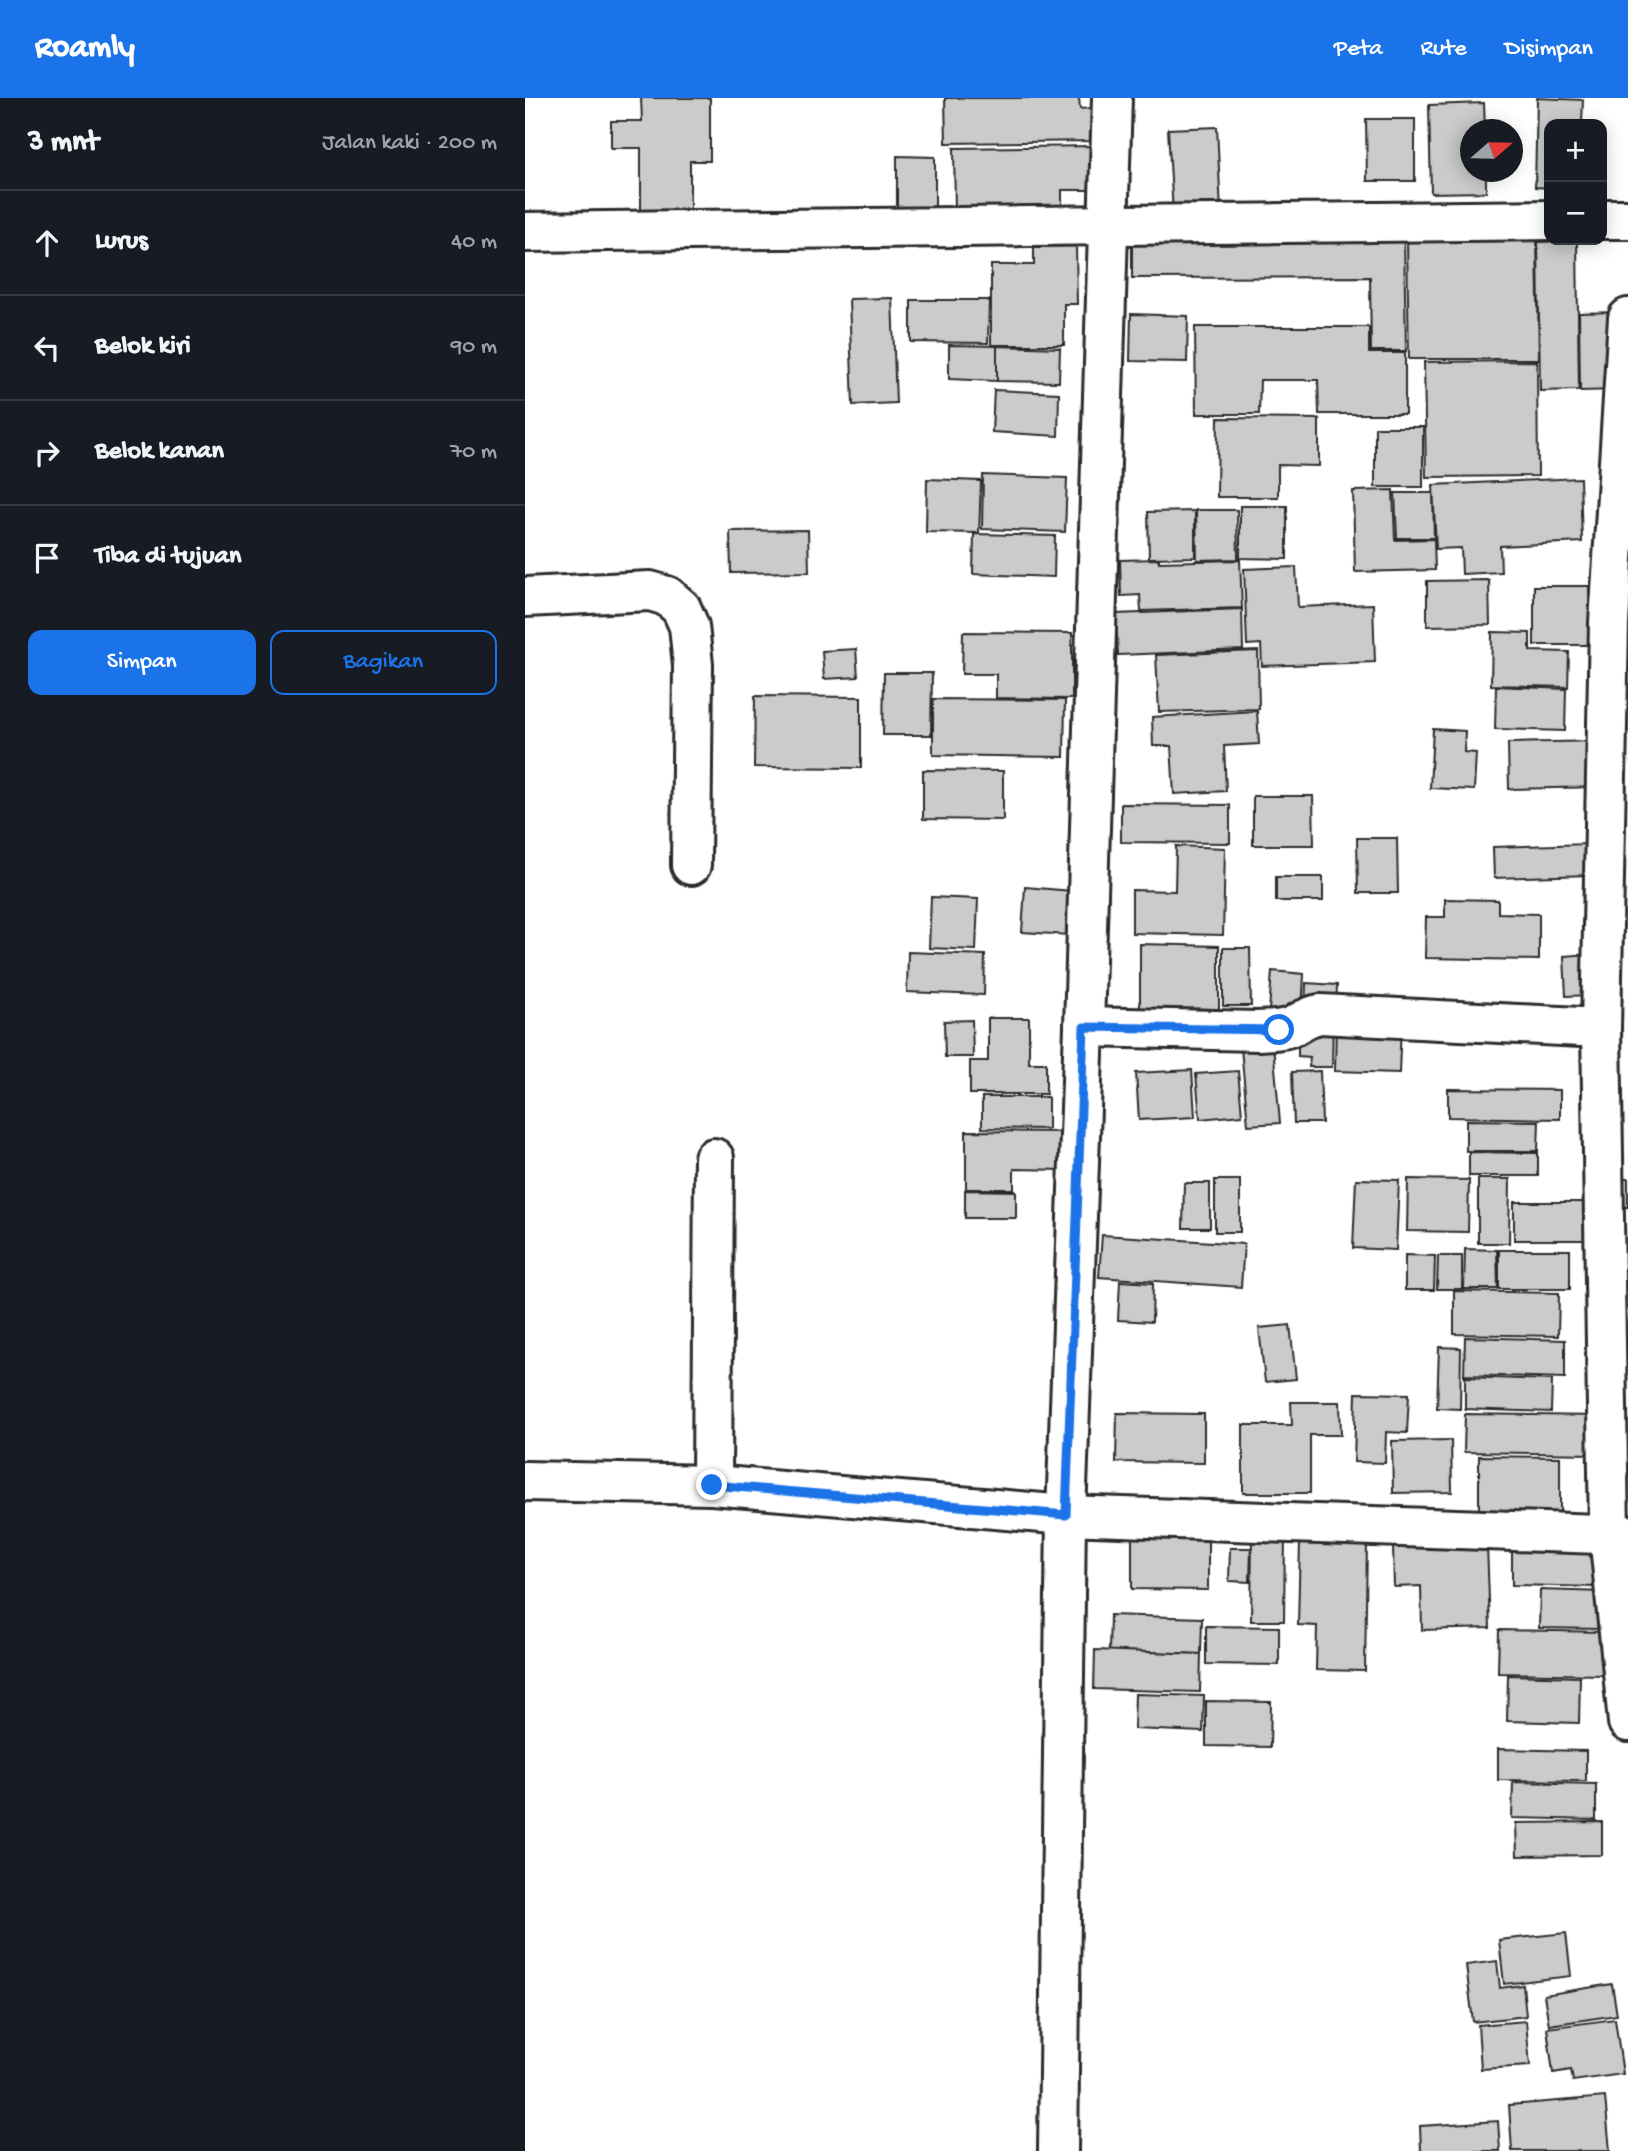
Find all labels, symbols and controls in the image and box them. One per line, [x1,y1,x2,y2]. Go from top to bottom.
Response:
text: Roamly [35,30,135,68]
text: Peta [1334,35,1383,64]
text: Rute [1421,35,1467,64]
text: Disimpan [1505,35,1593,64]
north arrow [1460,119,1523,182]
map controls [1544,119,1607,245]
button: + [1544,119,1607,182]
text: 3 mnt [28,126,98,161]
text: Jalan kaki · 200 m [322,130,497,157]
button: − [1544,182,1607,245]
icon: ahead [28,224,66,262]
text: Lurus [95,227,148,258]
text: 40 m [451,229,497,256]
icon: left [28,329,66,367]
text: Belok kiri [95,332,191,363]
text: 90 m [451,334,497,361]
icon: right [28,434,66,472]
text: Belok kanan [95,437,224,468]
text: 70 m [450,439,497,466]
icon: arrive [28,539,66,577]
text: Tiba di tujuan [95,542,241,573]
button: Simpan [28,630,256,695]
button: Bagikan [270,630,497,695]
route start [1263,1014,1294,1045]
route end [696,1469,727,1500]

